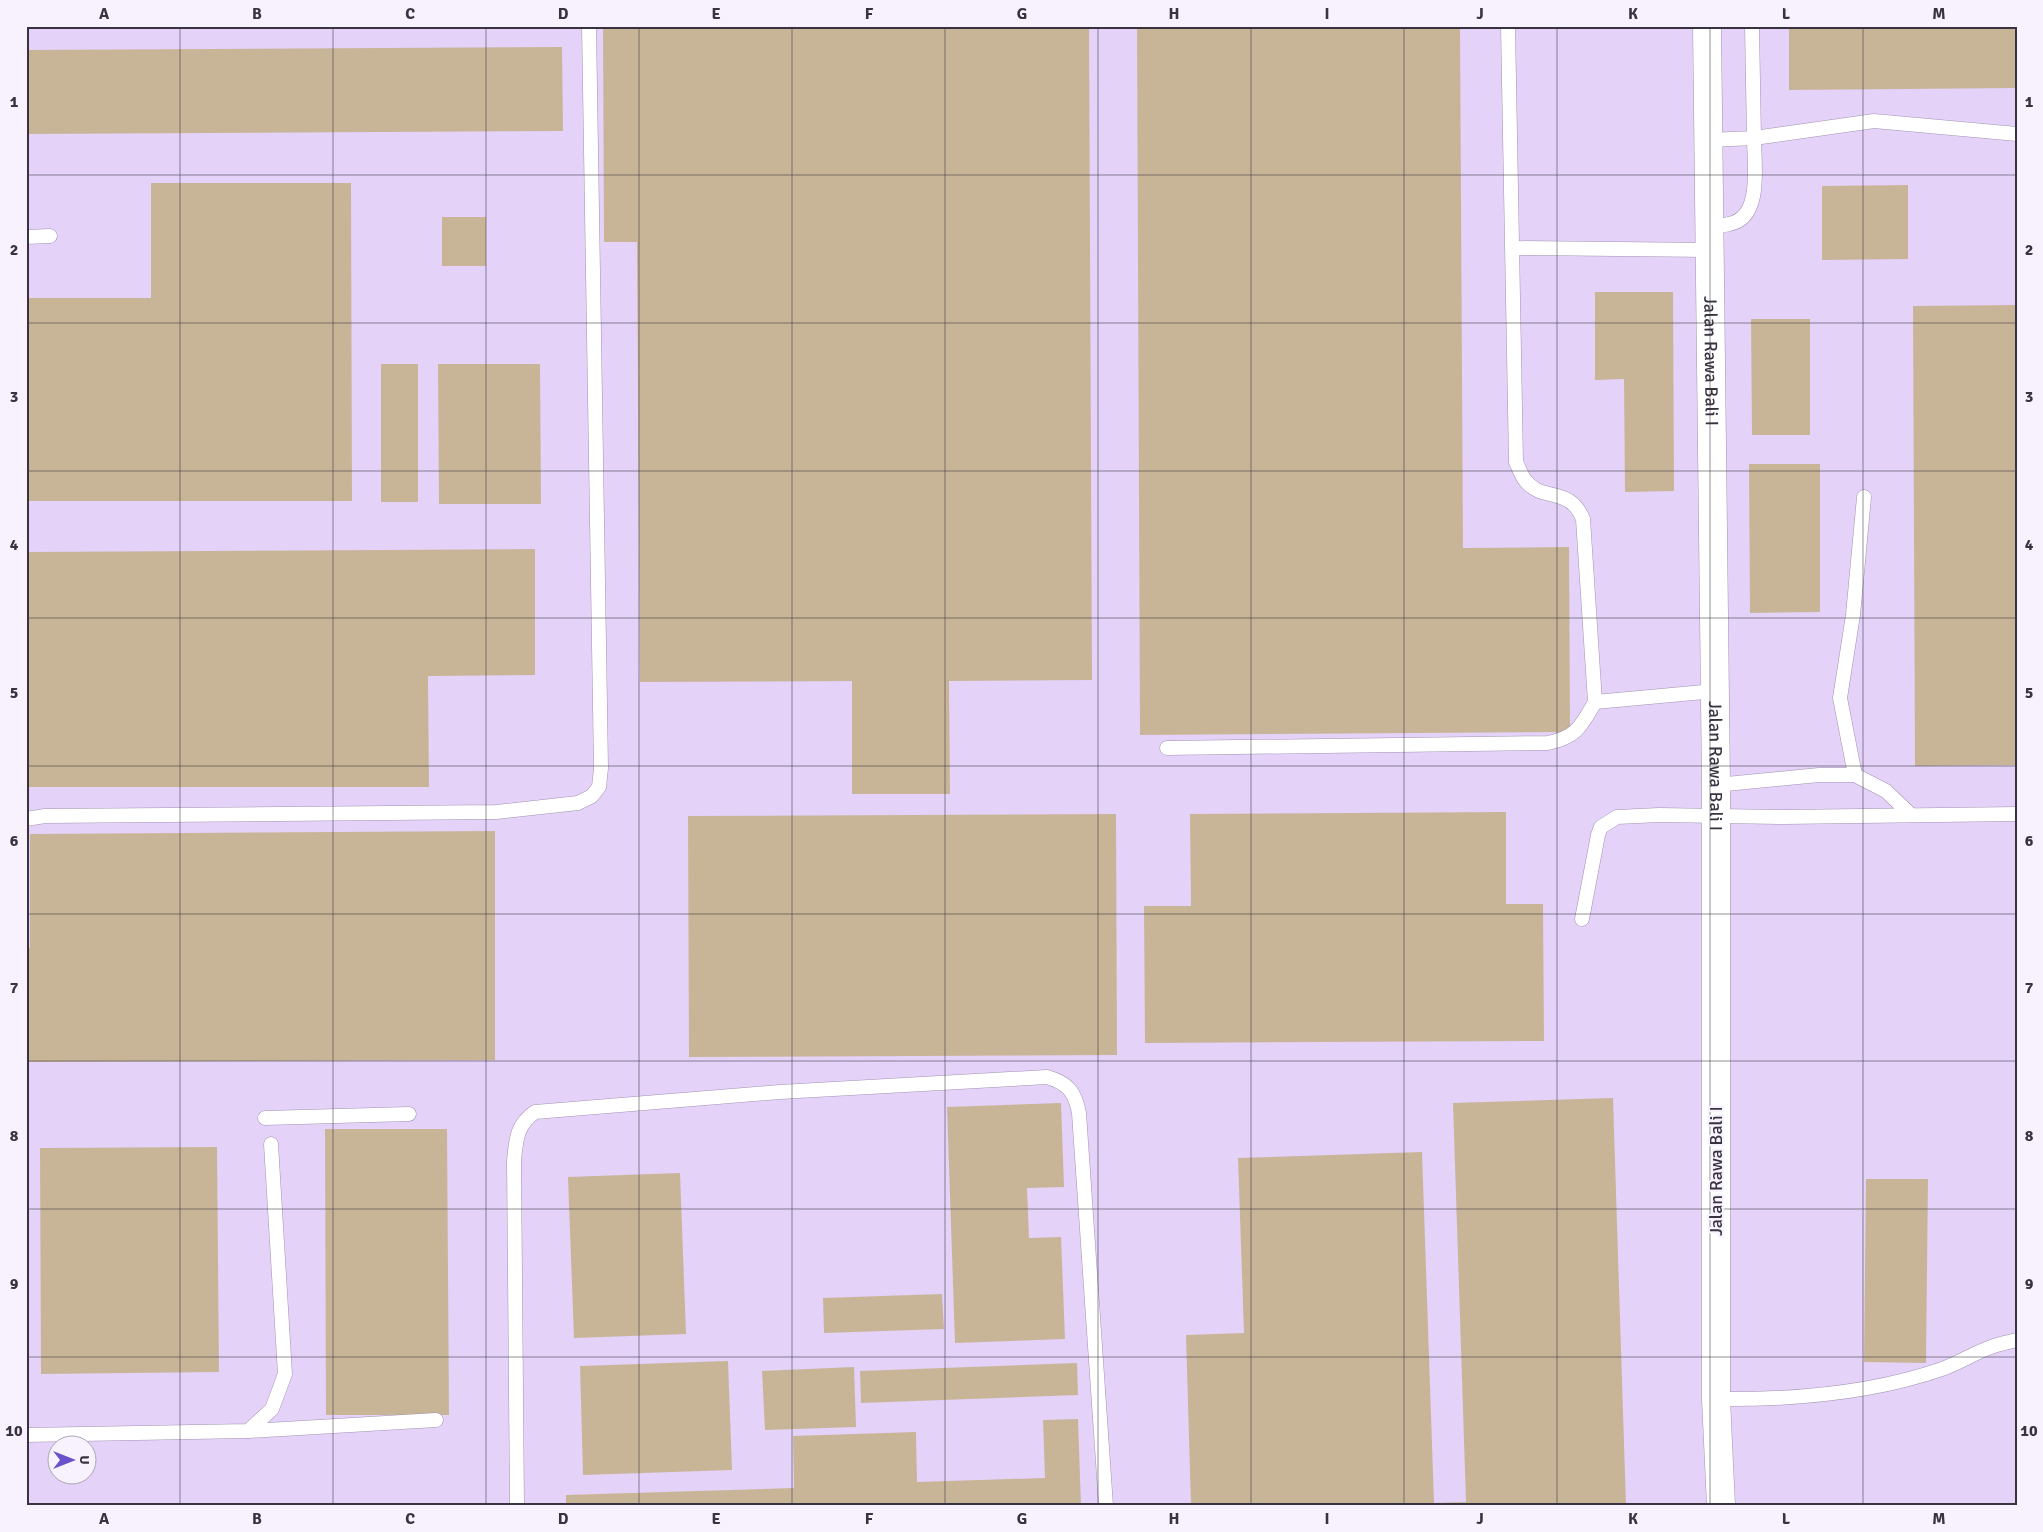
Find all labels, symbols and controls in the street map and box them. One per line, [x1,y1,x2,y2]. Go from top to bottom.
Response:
text: A [99,4,110,24]
text: B [252,4,262,24]
text: C [405,4,415,24]
text: D [558,4,569,24]
text: E [711,4,721,24]
text: F [865,4,874,24]
text: G [1017,4,1027,24]
text: H [1169,4,1179,24]
text: I [1324,4,1330,24]
text: J [1476,4,1484,24]
text: K [1628,4,1638,24]
text: L [1782,4,1791,24]
text: M [1932,4,1946,24]
text: 1 [10,92,19,112]
text: 1 [2025,92,2034,112]
text: 2 [10,240,18,260]
text: 2 [2025,240,2033,260]
street label: Jalan Rawa Bali I [1699,296,1723,426]
text: 3 [10,387,18,407]
text: 3 [2025,387,2033,407]
text: 4 [10,535,19,555]
text: 4 [2025,535,2034,555]
text: 5 [10,683,18,703]
text: 5 [2025,683,2033,703]
street label: Jalan Rawa Bali I [1704,701,1727,831]
text: 6 [10,831,19,851]
text: 6 [2025,831,2034,851]
text: 7 [10,978,19,998]
text: 7 [2025,978,2034,998]
street label: Jalan Rawa Bali I [1705,1106,1727,1236]
text: 8 [10,1126,19,1146]
text: 8 [2025,1126,2034,1146]
text: 9 [10,1274,19,1294]
text: 9 [2025,1274,2034,1294]
text: 10 [5,1421,23,1441]
text: 10 [2020,1421,2038,1441]
north arrow [48,1434,98,1484]
text: U [76,1455,93,1465]
text: A [99,1509,110,1529]
text: B [252,1509,262,1529]
text: C [405,1509,415,1529]
text: D [558,1509,569,1529]
text: E [711,1509,721,1529]
text: F [865,1509,874,1529]
text: G [1017,1509,1027,1529]
text: H [1169,1509,1179,1529]
text: I [1324,1509,1330,1529]
text: J [1476,1509,1484,1529]
text: K [1628,1509,1638,1529]
text: L [1782,1509,1791,1529]
text: M [1932,1509,1946,1529]

